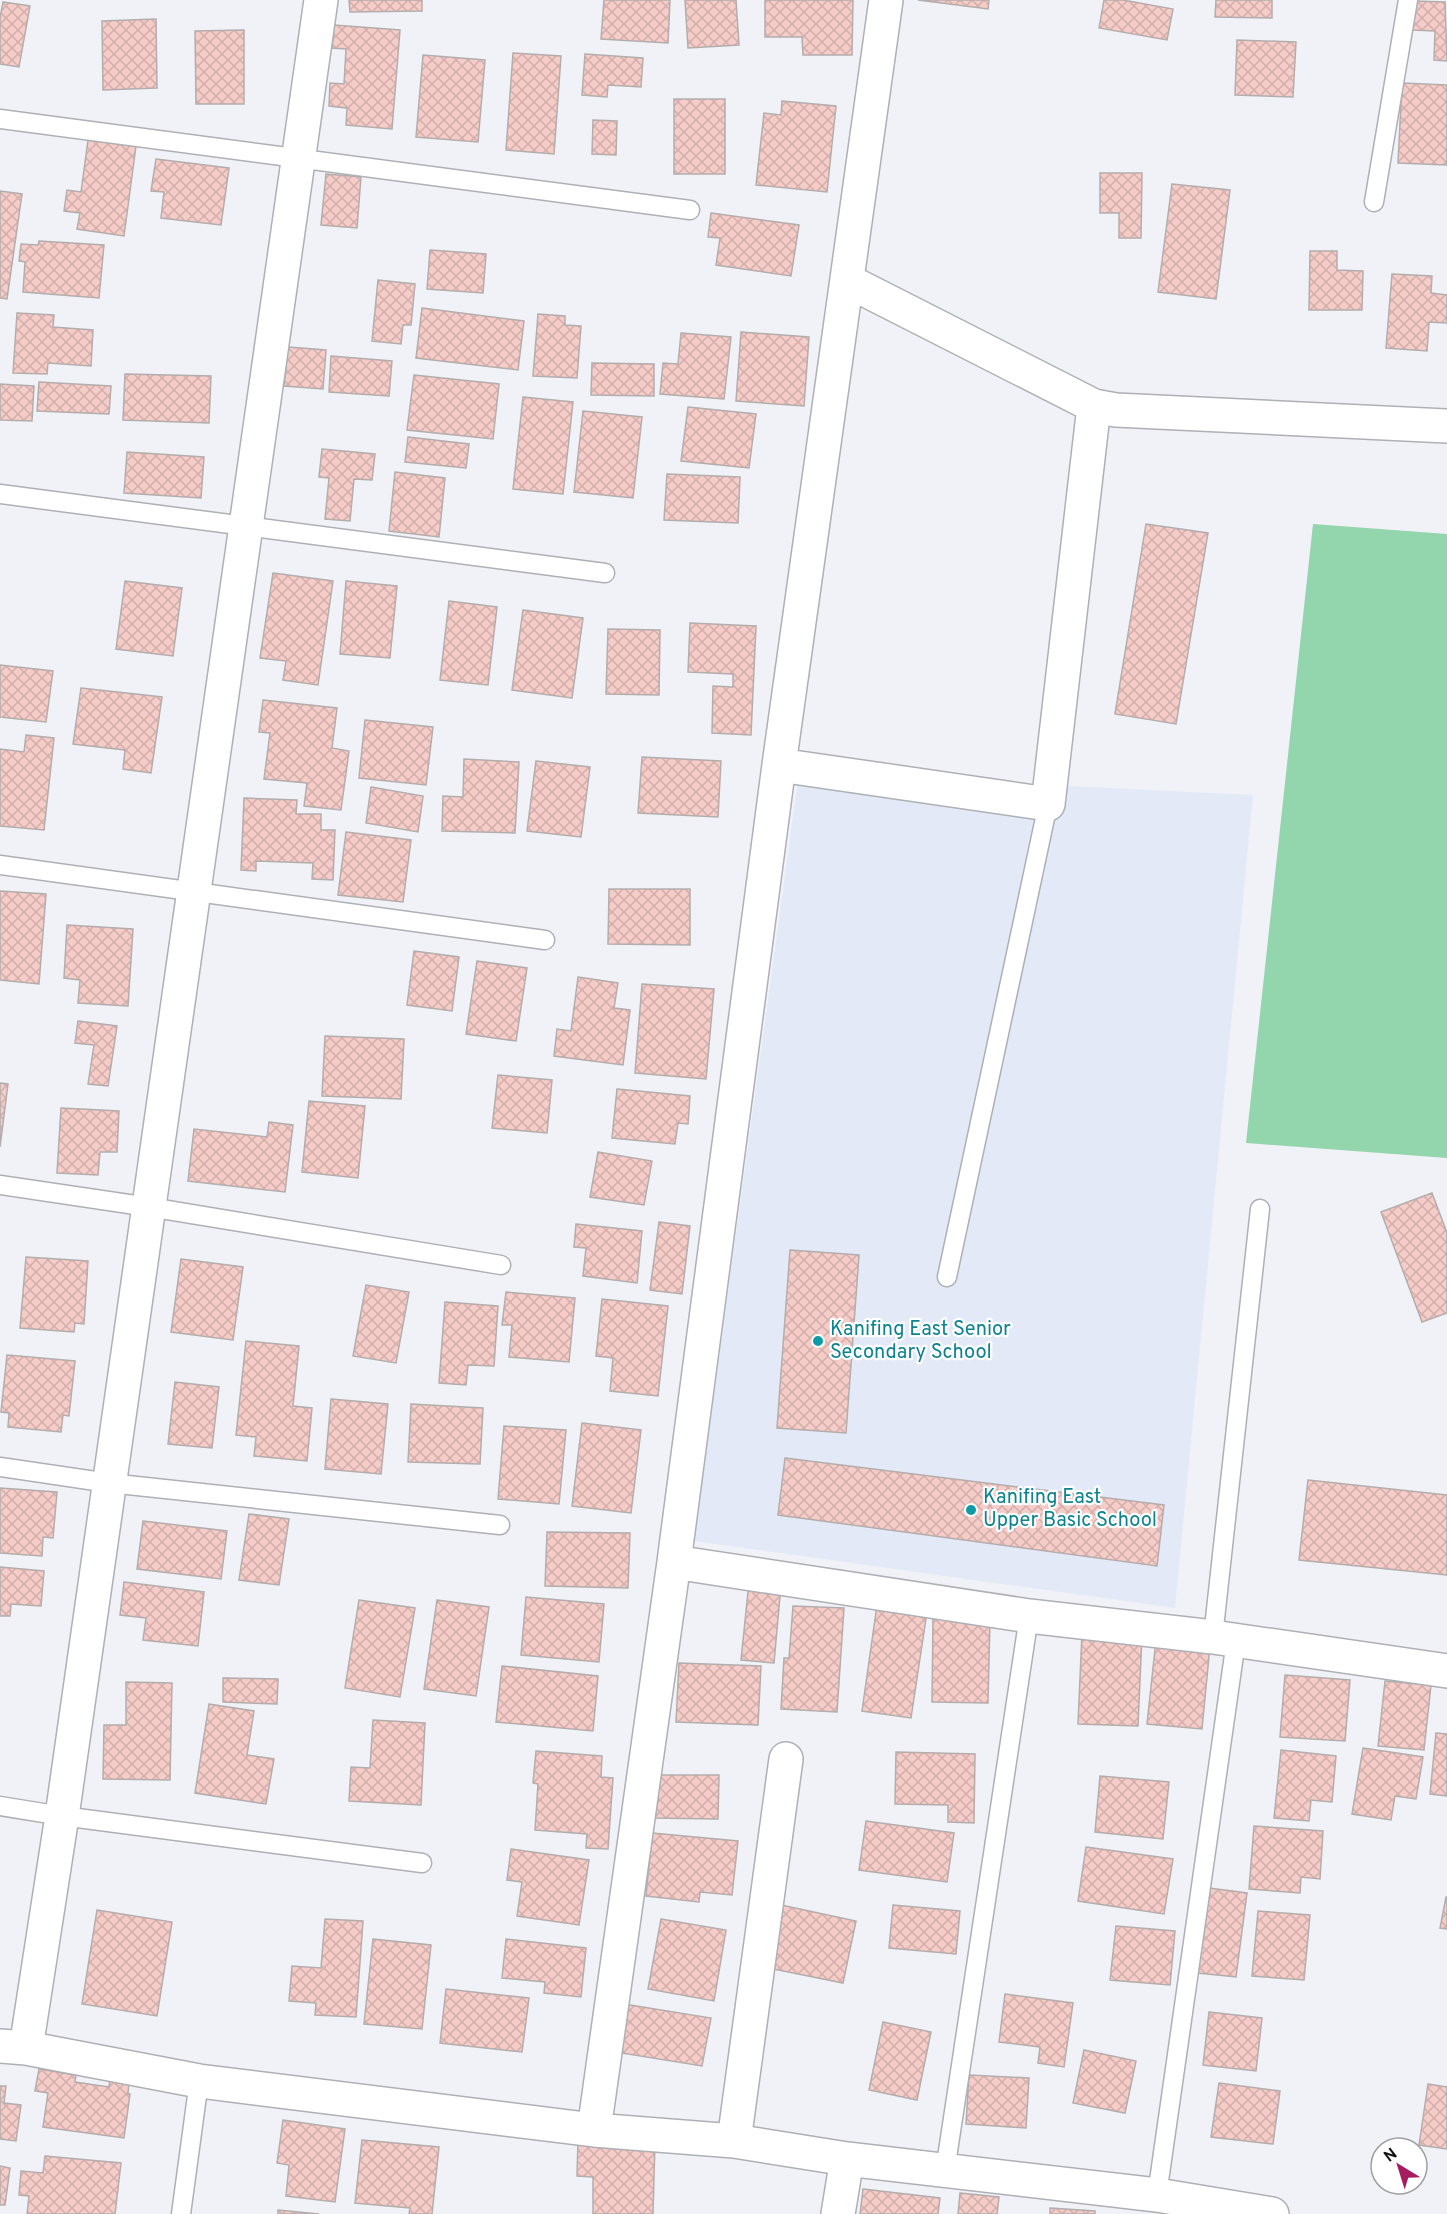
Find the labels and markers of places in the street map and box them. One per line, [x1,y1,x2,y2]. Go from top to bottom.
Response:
place label: Kanifing East Senior Secondary School [830,1317,1011,1366]
marker: Kanifing East Senior Secondary School [811,1334,825,1348]
place label: Kanifing East Upper Basic School [983,1485,1157,1534]
marker: Kanifing East Upper Basic School [964,1503,978,1517]

